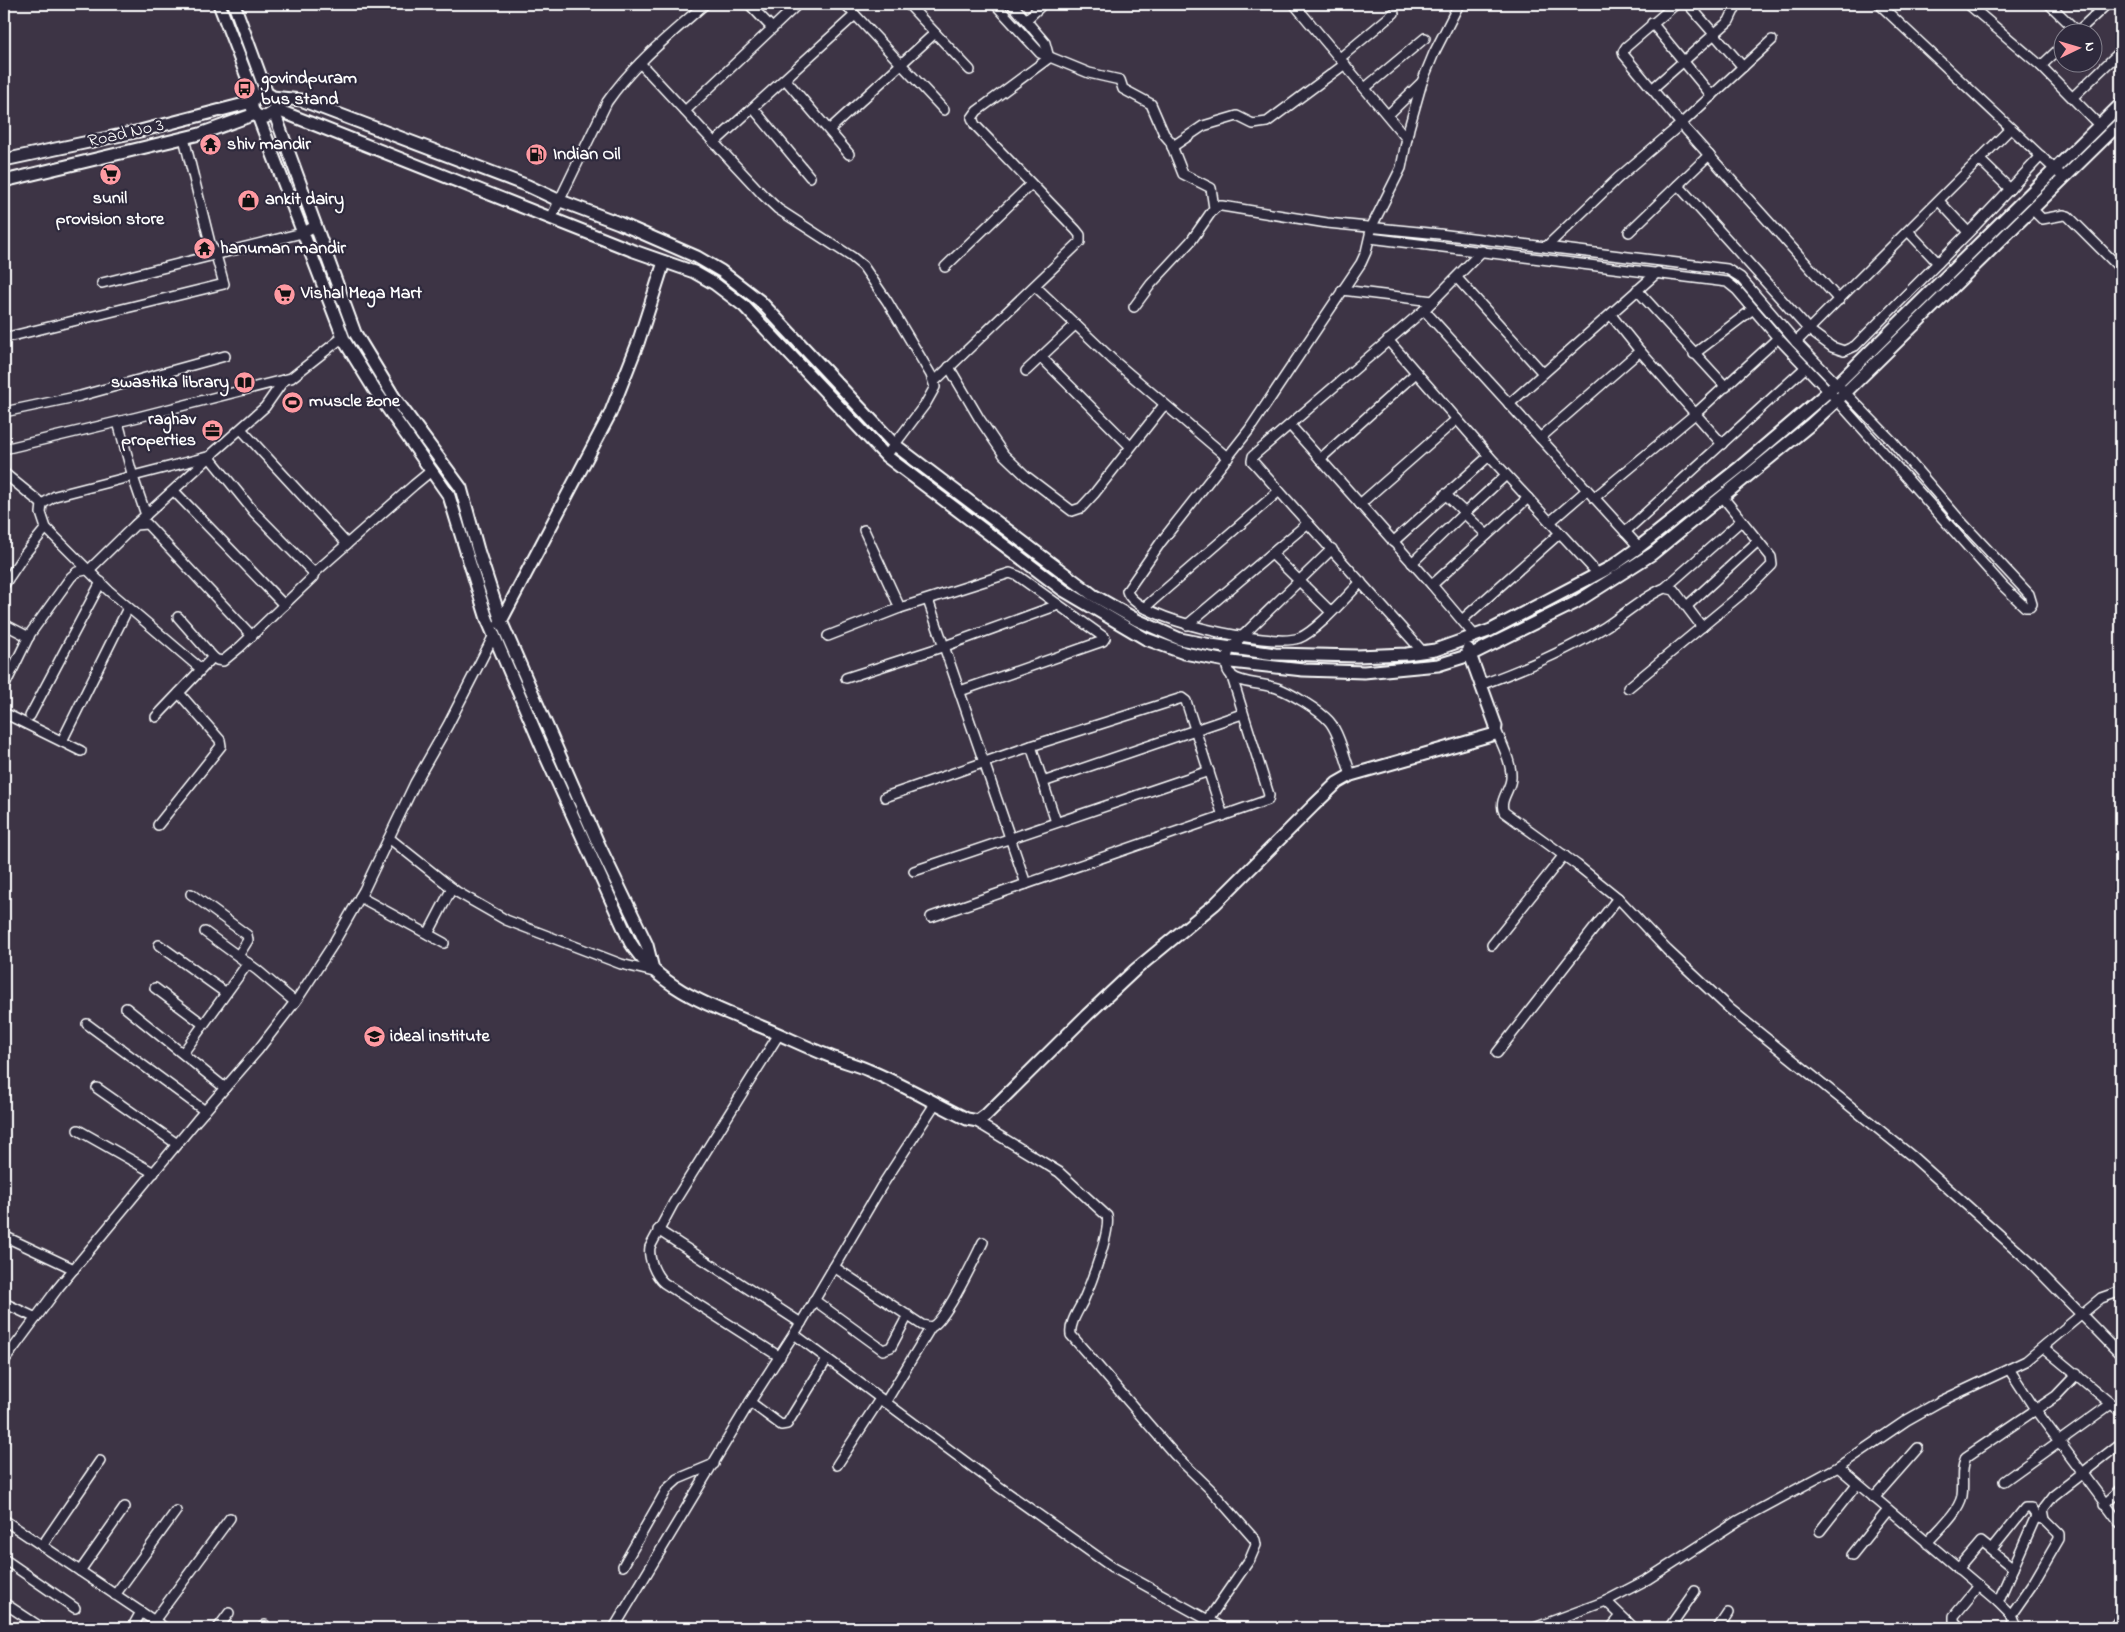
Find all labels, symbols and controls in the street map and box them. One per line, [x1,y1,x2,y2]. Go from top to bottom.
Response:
north arrow [2052,22,2102,72]
text: N [2079,41,2100,53]
place label: govindpuram bus stand [260,66,357,113]
bus stop icon: govindpuram bus stand [233,77,257,101]
street label: Road No 3 [86,113,166,155]
place label: shiv mandir [227,132,311,158]
temple icon: shiv mandir [199,133,223,157]
place label: Indian Oil [553,142,621,168]
fuel station icon: Indian Oil [525,143,549,167]
supermarket icon: sunil provision store [98,162,122,186]
place label: sunil provision store [56,186,165,233]
place label: ankit dairy [265,187,344,214]
shop icon: ankit dairy [237,188,261,212]
place label: hanuman mandir [220,236,346,262]
temple icon: hanuman mandir [192,237,216,261]
place label: Vishal Mega Mart [300,281,423,308]
supermarket icon: Vishal Mega Mart [273,282,297,306]
place label: swastika library [111,370,229,397]
library icon: swastika library [233,371,257,395]
place label: muscle zone [309,389,401,415]
sports icon: muscle zone [281,390,305,414]
place label: raghav properties [121,407,197,454]
office icon: raghav properties [200,418,224,442]
place label: ideal institute [390,1024,491,1050]
school or university icon: ideal institute [362,1025,386,1049]

